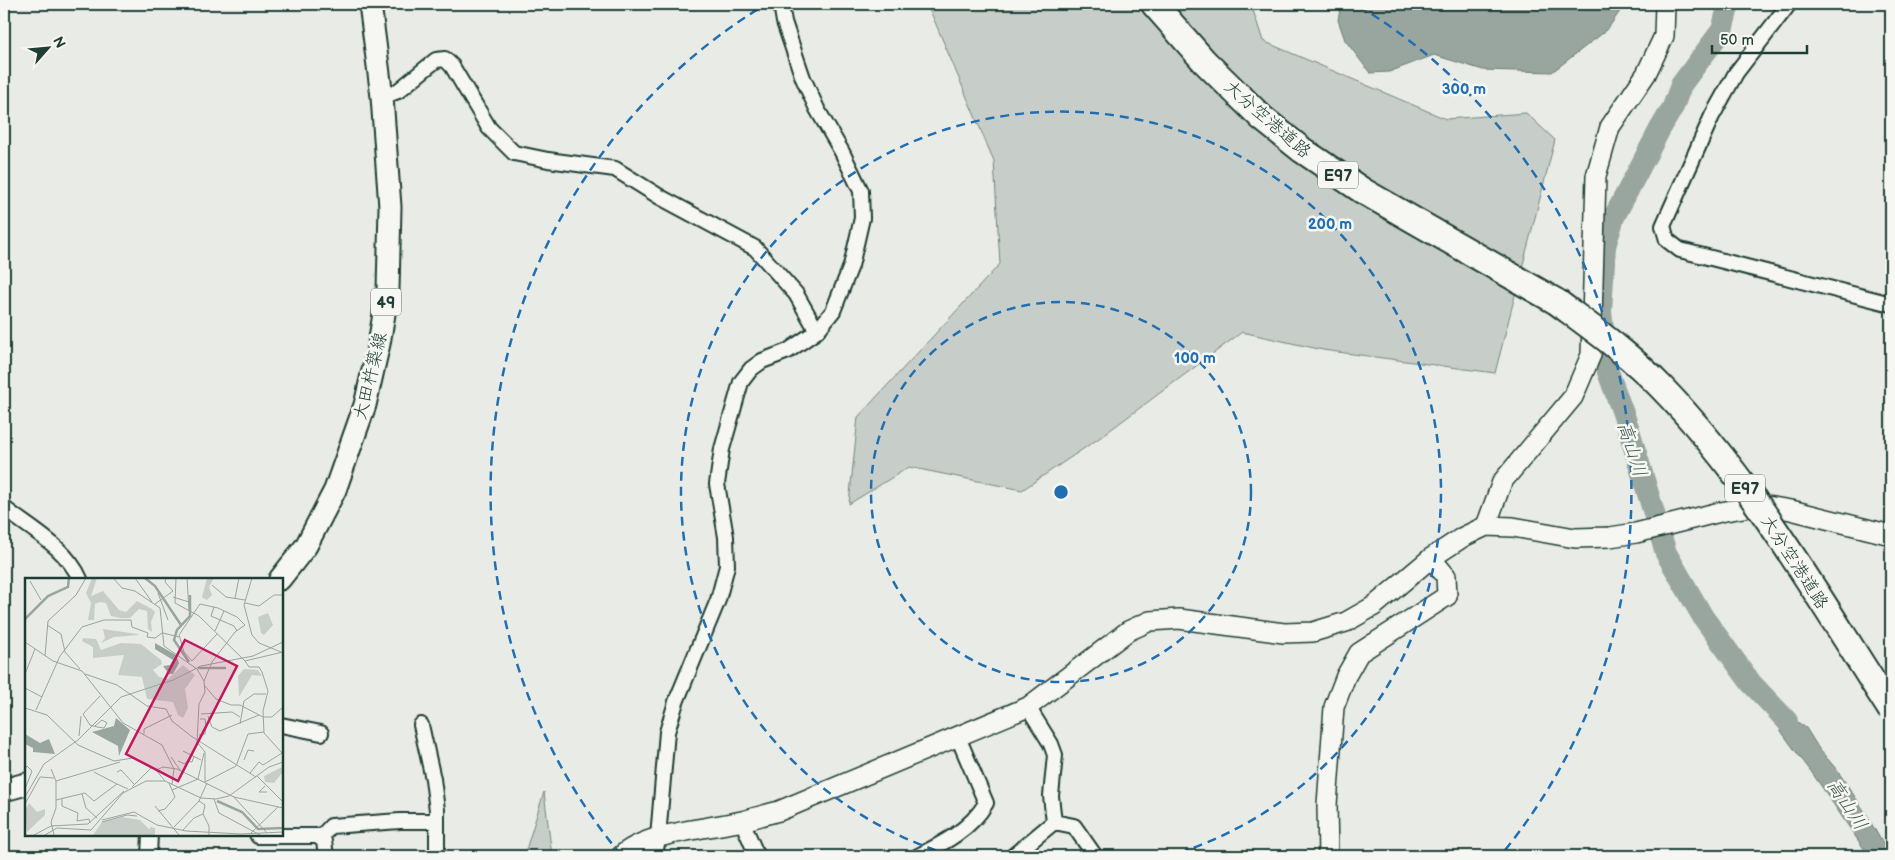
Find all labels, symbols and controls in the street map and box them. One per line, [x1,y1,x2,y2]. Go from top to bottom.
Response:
north arrow [22,22,72,72]
scale bar [1712,22,1808,54]
text: 50 m [1720,31,1754,50]
text: N [49,34,69,51]
street label: 大分空港道路 [1220,76,1315,163]
text: 300 m [1442,80,1486,99]
road number: E97 [1318,162,1358,188]
text: 200 m [1308,215,1352,234]
road number: 49 [371,288,401,316]
street label: 大田杵築線 [349,330,392,422]
text: 100 m [1174,349,1216,368]
water label: 高山川 [1612,419,1651,480]
road number: E97 [1725,474,1765,502]
centre of rings [1052,483,1070,501]
street label: 大分空港道路 [1756,511,1833,613]
inset map [25,578,282,835]
water label: 高山川 [1822,775,1872,835]

